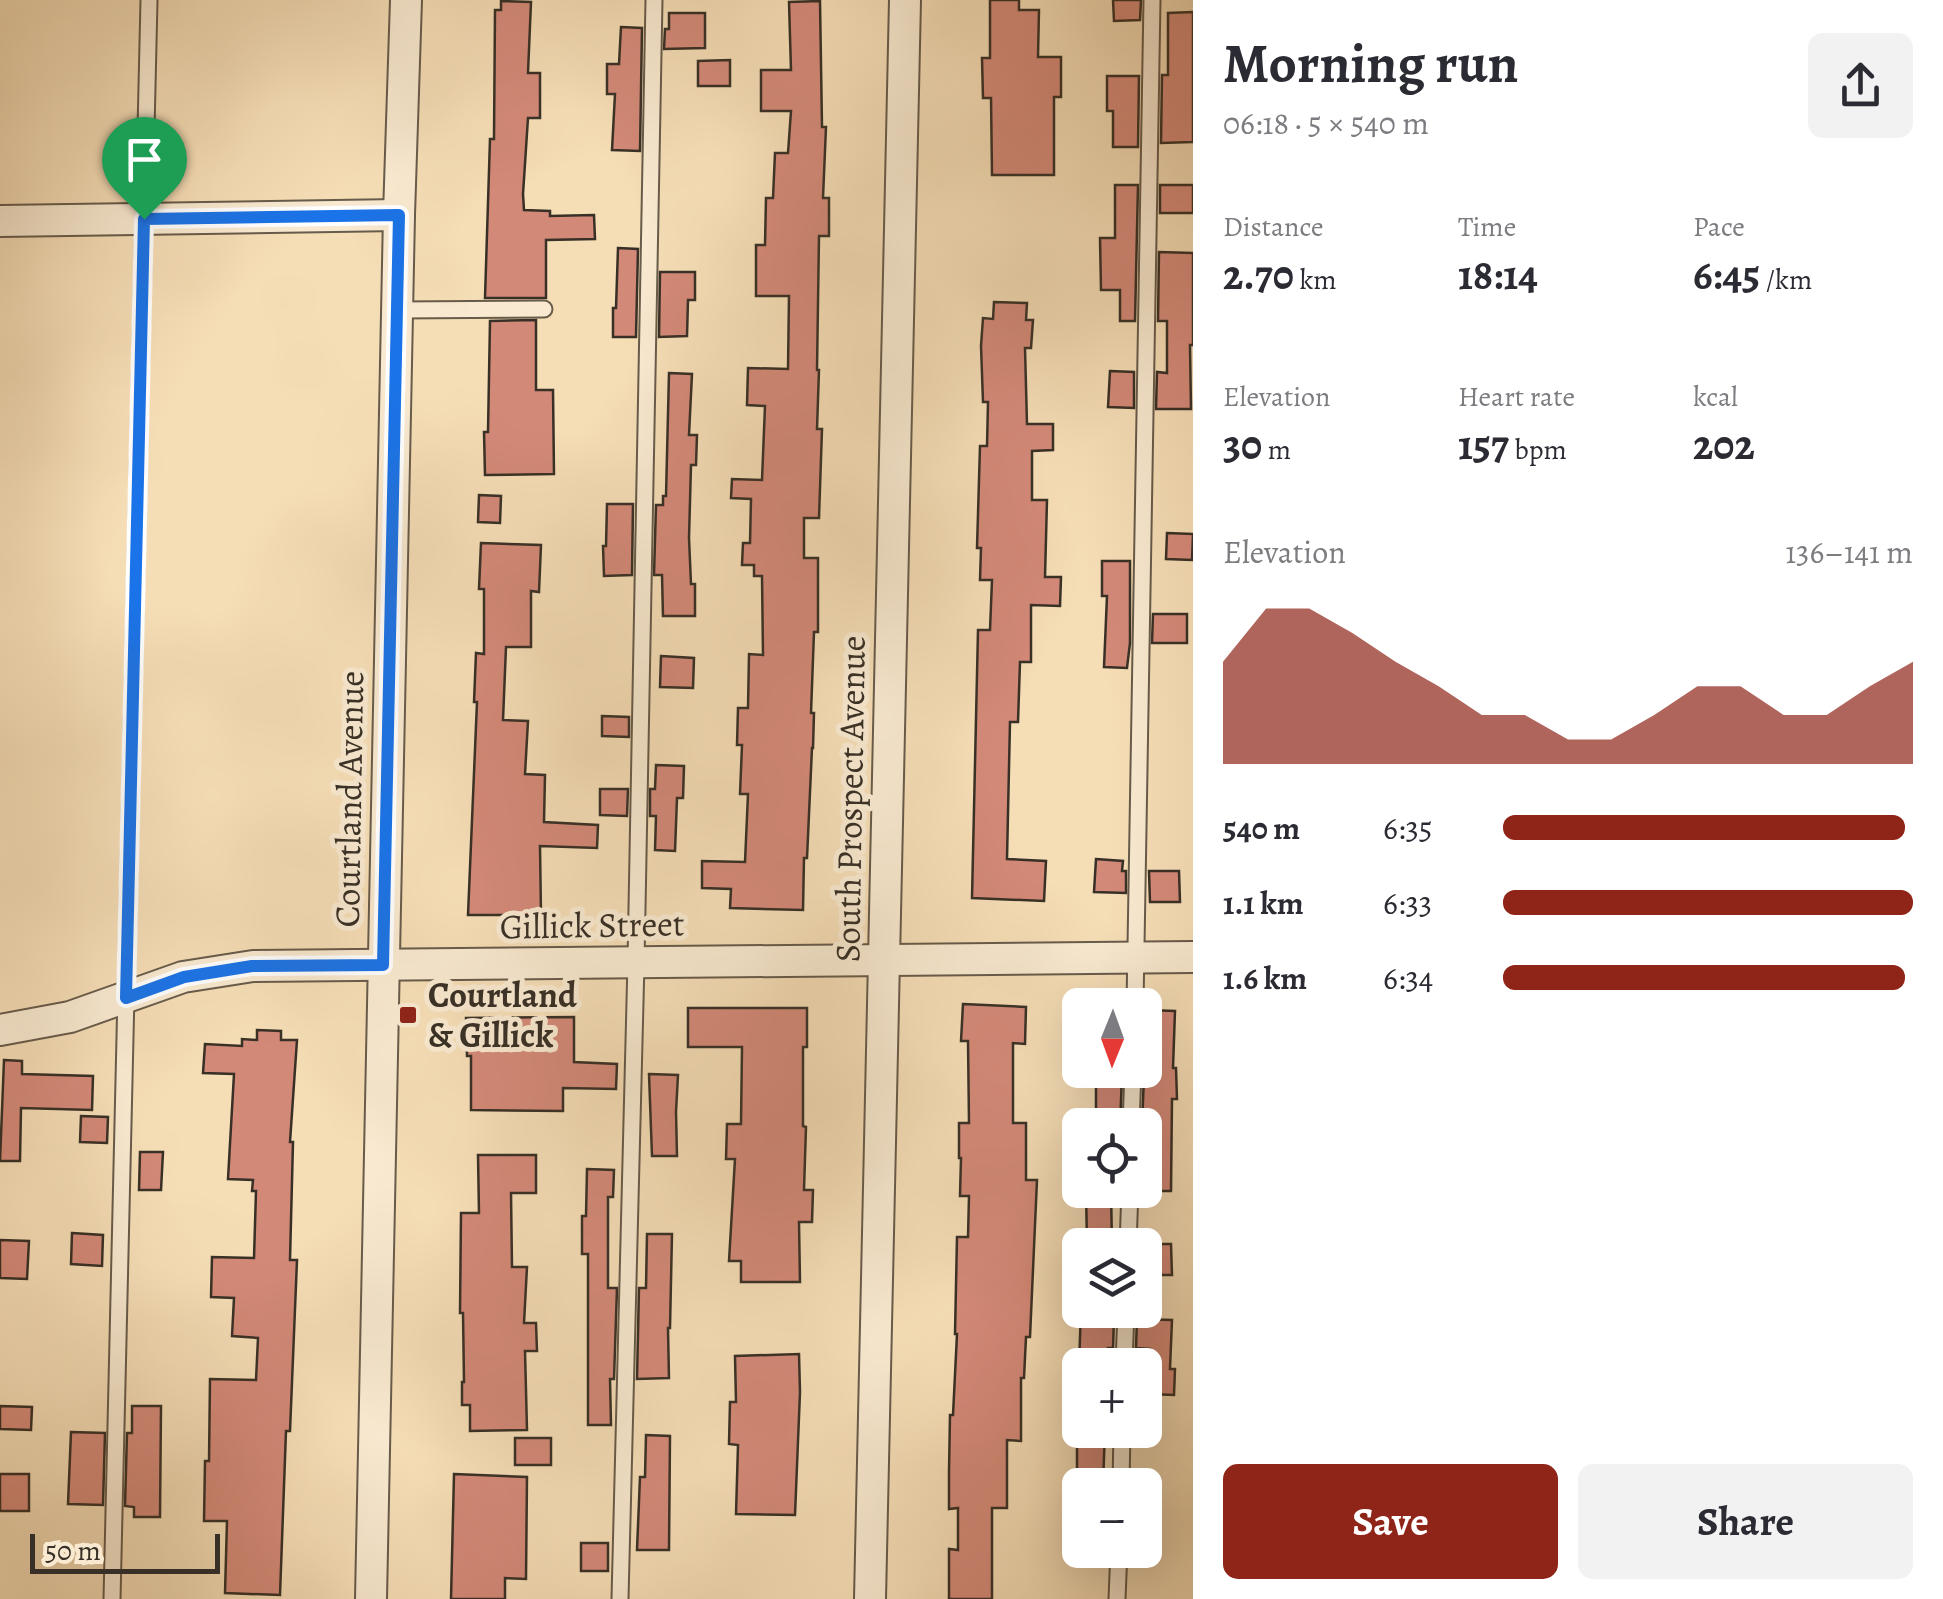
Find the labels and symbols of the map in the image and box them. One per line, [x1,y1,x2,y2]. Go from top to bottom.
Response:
pin [102,117,187,220]
street label: South Prospect Avenue [823,635,877,963]
street label: Courtland Avenue [323,670,375,928]
street label: Gillick Street [499,899,685,951]
place label: Courtland & Gillick [428,971,577,1059]
north arrow [1062,988,1162,1088]
marker: Courtland & Gillick [397,1004,419,1026]
scale bar [30,1529,220,1574]

